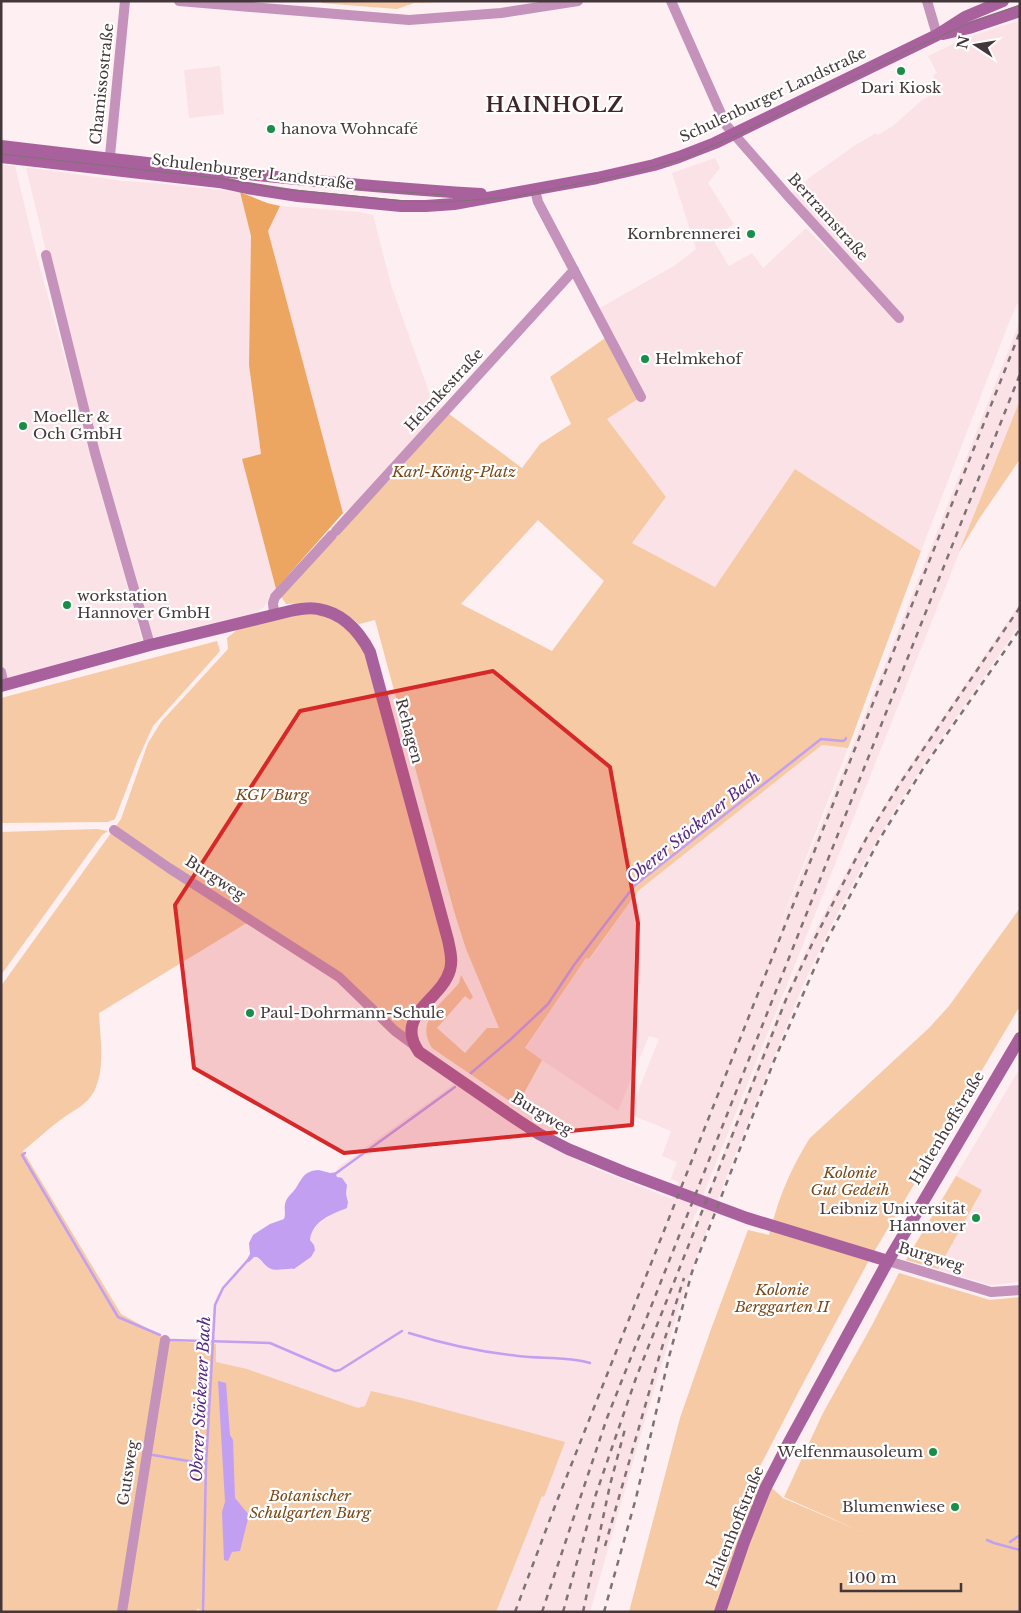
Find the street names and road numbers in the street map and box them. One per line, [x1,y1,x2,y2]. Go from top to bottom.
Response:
street label: Chamissostraße [86,22,117,146]
street label: Schulenburger Landstraße [676,43,869,146]
street label: Schulenburger Landstraße [151,150,355,193]
street label: Bertramstraße [784,169,873,264]
street label: Helmkestraße [400,344,487,435]
street label: Rehagen [392,696,427,766]
street label: Burgweg [182,851,250,905]
street label: Haltenhoffstraße [905,1067,988,1188]
street label: Burgweg [508,1088,577,1140]
street label: Burgweg [896,1238,967,1276]
street label: Gutsweg [113,1438,142,1507]
street label: Haltenhoffstraße [701,1463,768,1590]

